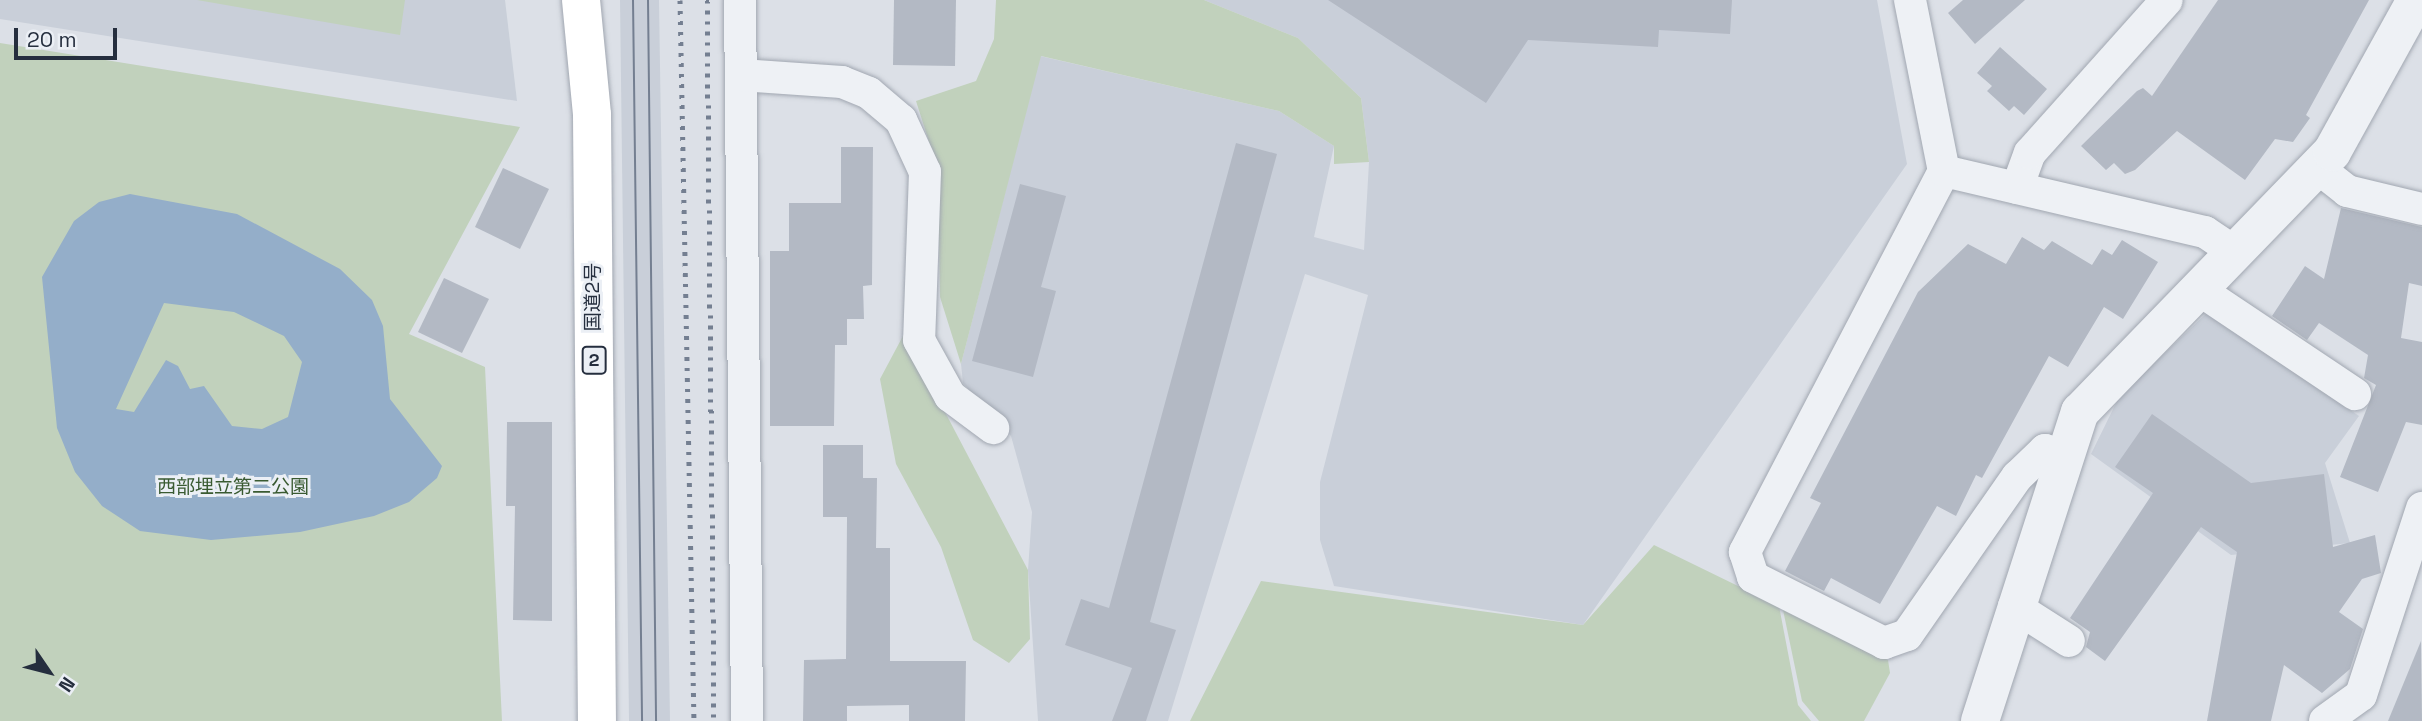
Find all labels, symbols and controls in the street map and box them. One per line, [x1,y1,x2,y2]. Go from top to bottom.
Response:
scale bar [18,14,121,58]
text: 20 m [27,26,77,53]
street label: 国道2号 [582,263,604,331]
road number: 2 [580,346,608,374]
park label: 西部埋立第二公園 [157,476,309,498]
north arrow [14,637,84,707]
text: N [53,672,81,697]

